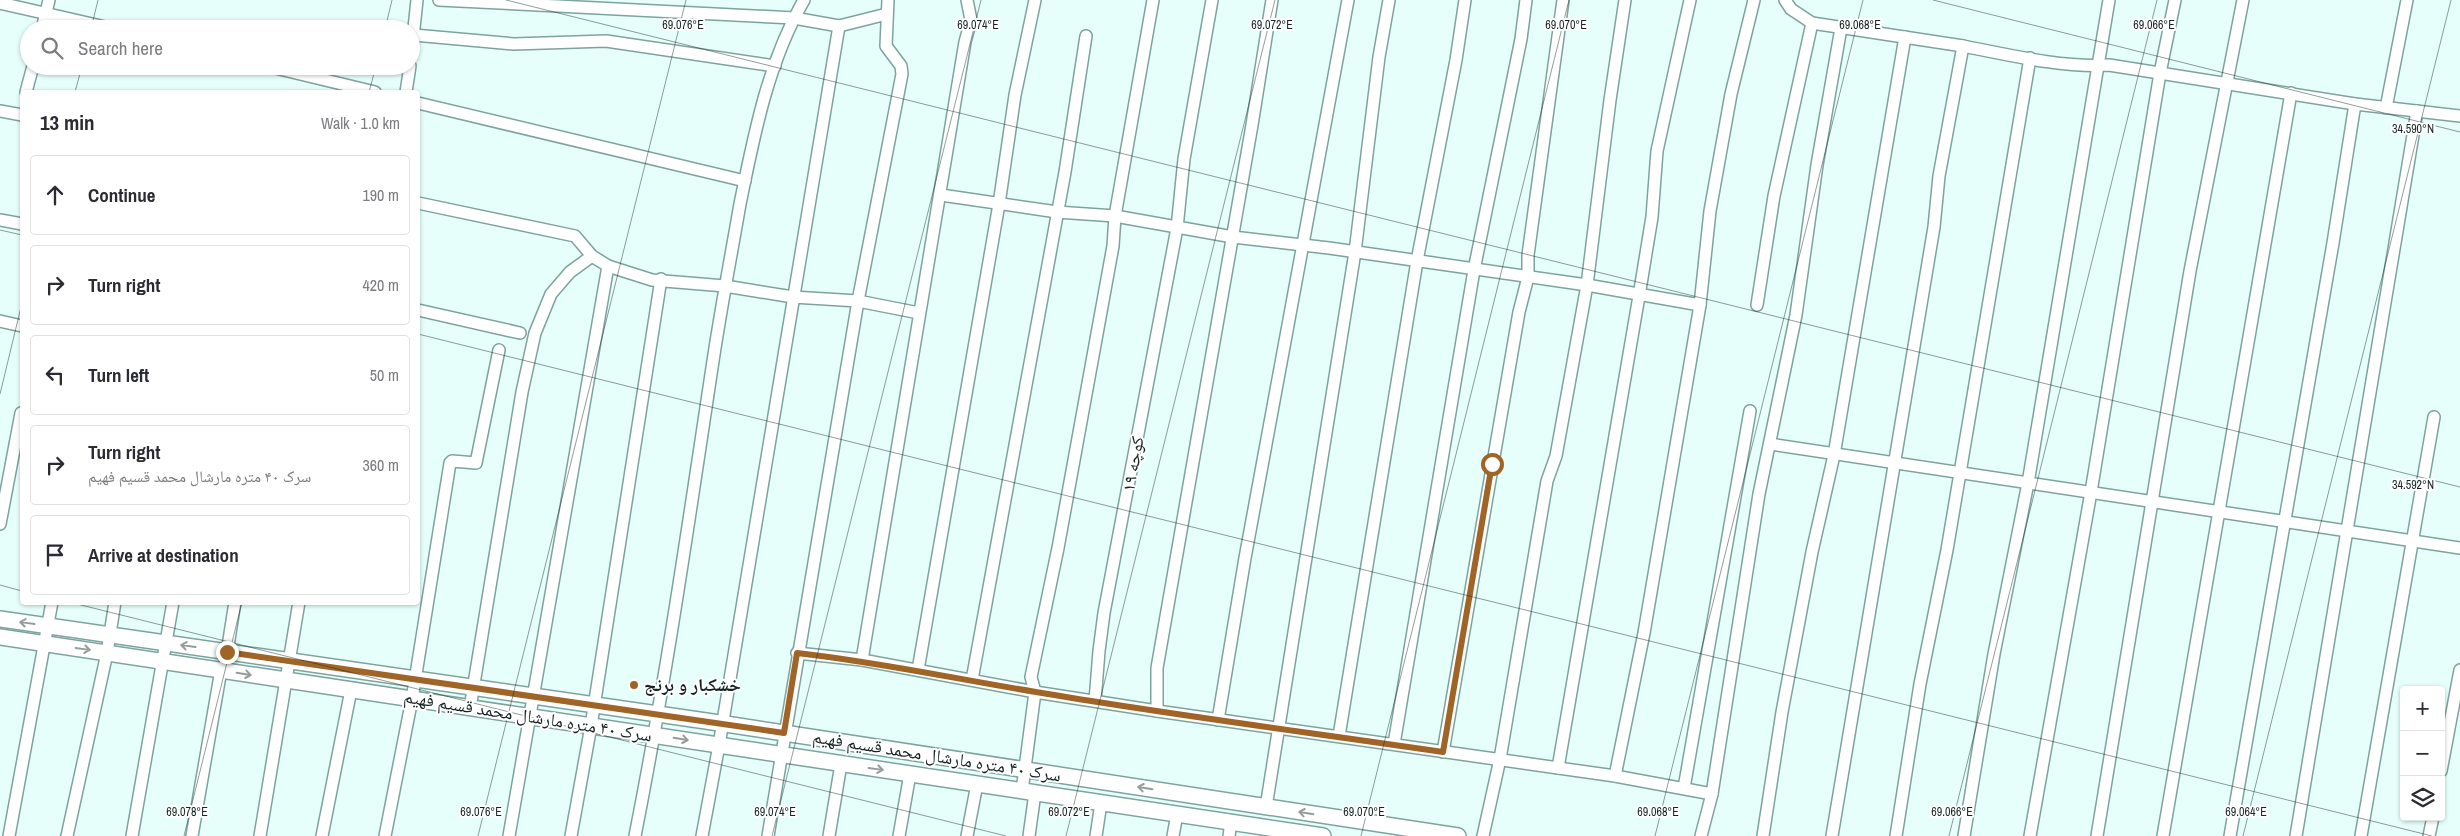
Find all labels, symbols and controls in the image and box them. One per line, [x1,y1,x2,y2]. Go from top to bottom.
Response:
text: 69.076°E [662,17,704,33]
text: 69.074°E [957,17,999,33]
text: 69.072°E [1251,17,1293,33]
text: 69.070°E [1545,17,1587,33]
text: 69.068°E [1839,17,1881,33]
text: 69.066°E [2133,17,2175,33]
search box [20,20,420,75]
icon: search [38,34,66,62]
text: Search here [78,35,163,61]
text: 13 min [40,108,95,137]
text: Walk · 1.0 km [321,112,400,134]
text: 34.590°N [2392,121,2434,137]
icon: ahead [41,181,69,209]
text: Continue [88,182,156,208]
text: 190 m [363,184,399,206]
icon: right [41,271,69,299]
text: Turn right [88,272,160,298]
text: 420 m [363,274,399,296]
icon: left [41,361,69,389]
text: Turn left [88,362,149,388]
text: 50 m [370,364,399,386]
street label: کوچه ۱۹ [1115,434,1150,494]
text: Turn right [88,439,160,465]
icon: right [41,451,69,479]
route start [1481,453,1504,476]
text: 360 m [363,454,399,476]
text: سرک ۴۰ متره مارشال محمد قسیم فهیم [88,465,311,487]
text: 34.592°N [2392,477,2434,493]
icon: arrive [41,541,69,569]
text: Arrive at destination [88,542,239,568]
one-way arrow [20,618,36,628]
one-way arrow [180,641,196,651]
route end [216,641,239,664]
one-way arrow [74,645,90,655]
one-way arrow [235,669,251,679]
place label: خشکبار و برنج [644,672,741,697]
marker: خشکبار و برنج [628,679,640,691]
street label: سرک ۴۰ متره مارشال محمد قسیم فهیم [402,684,654,747]
map controls [2400,686,2445,821]
button: + [2400,686,2445,731]
street label: سرک ۴۰ متره مارشال محمد قسیم فهیم [811,724,1063,787]
button: − [2400,731,2445,776]
one-way arrow [673,735,689,745]
one-way arrow [868,764,884,774]
button: layers [2400,776,2445,821]
one-way arrow [1137,783,1153,793]
text: 69.078°E [166,804,208,820]
text: 69.076°E [460,804,502,820]
text: 69.074°E [754,804,796,820]
text: 69.072°E [1048,804,1090,820]
text: 69.070°E [1343,804,1385,820]
text: 69.068°E [1637,804,1679,820]
text: 69.066°E [1931,804,1973,820]
text: 69.064°E [2225,804,2267,820]
one-way arrow [1298,807,1314,817]

